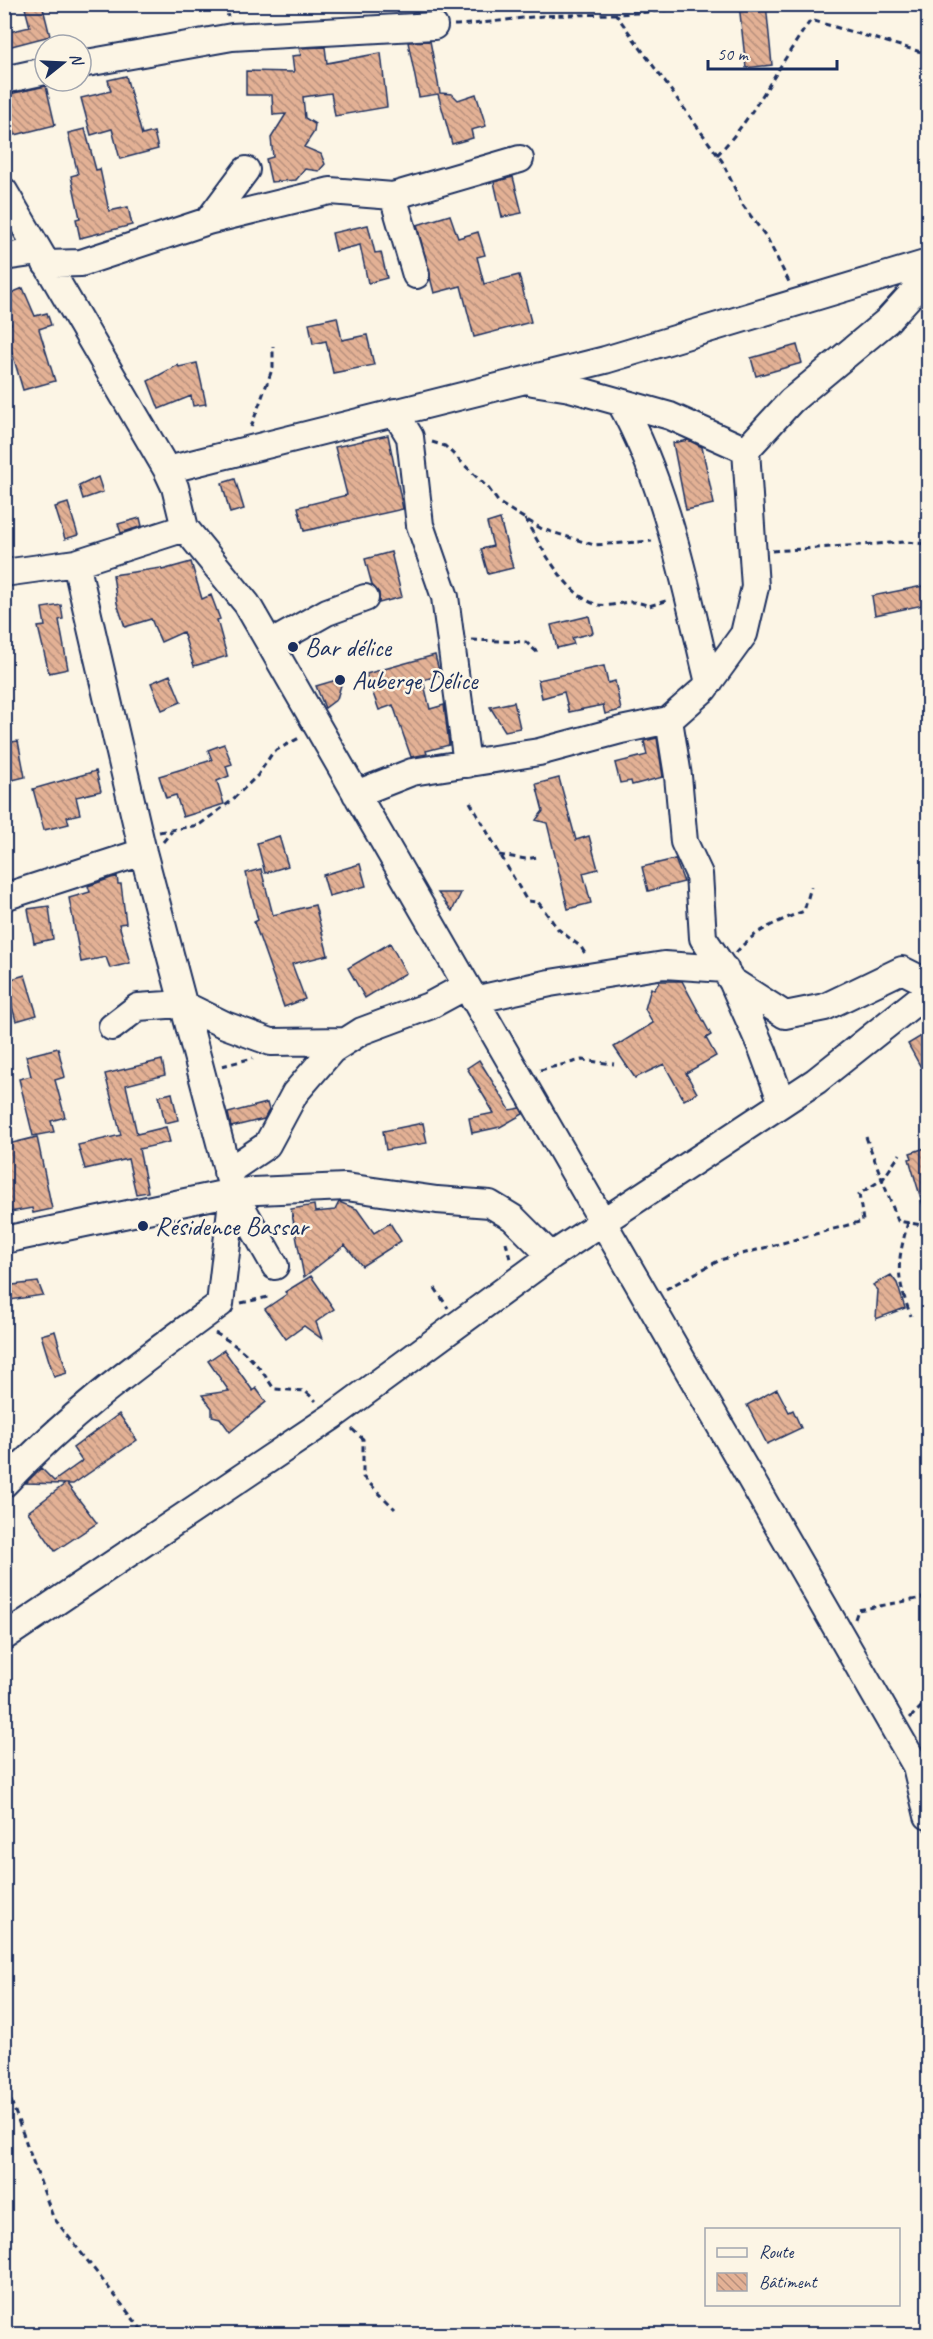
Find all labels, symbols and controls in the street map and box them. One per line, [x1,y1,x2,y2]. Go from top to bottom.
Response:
north arrow [33,33,93,93]
scale bar [708,33,837,71]
text: 50 m [717,43,750,65]
text: N [65,51,88,69]
place label: Bar délice [305,631,393,664]
marker: Bar délice [286,640,300,654]
place label: Auberge Délice [352,664,479,697]
marker: Auberge Délice [333,673,347,687]
place label: Résidence Bassar [155,1210,311,1243]
marker: Résidence Bassar [136,1219,150,1233]
legend [705,2228,900,2306]
text: Route [759,2241,794,2263]
text: Bâtiment [759,2271,819,2293]

